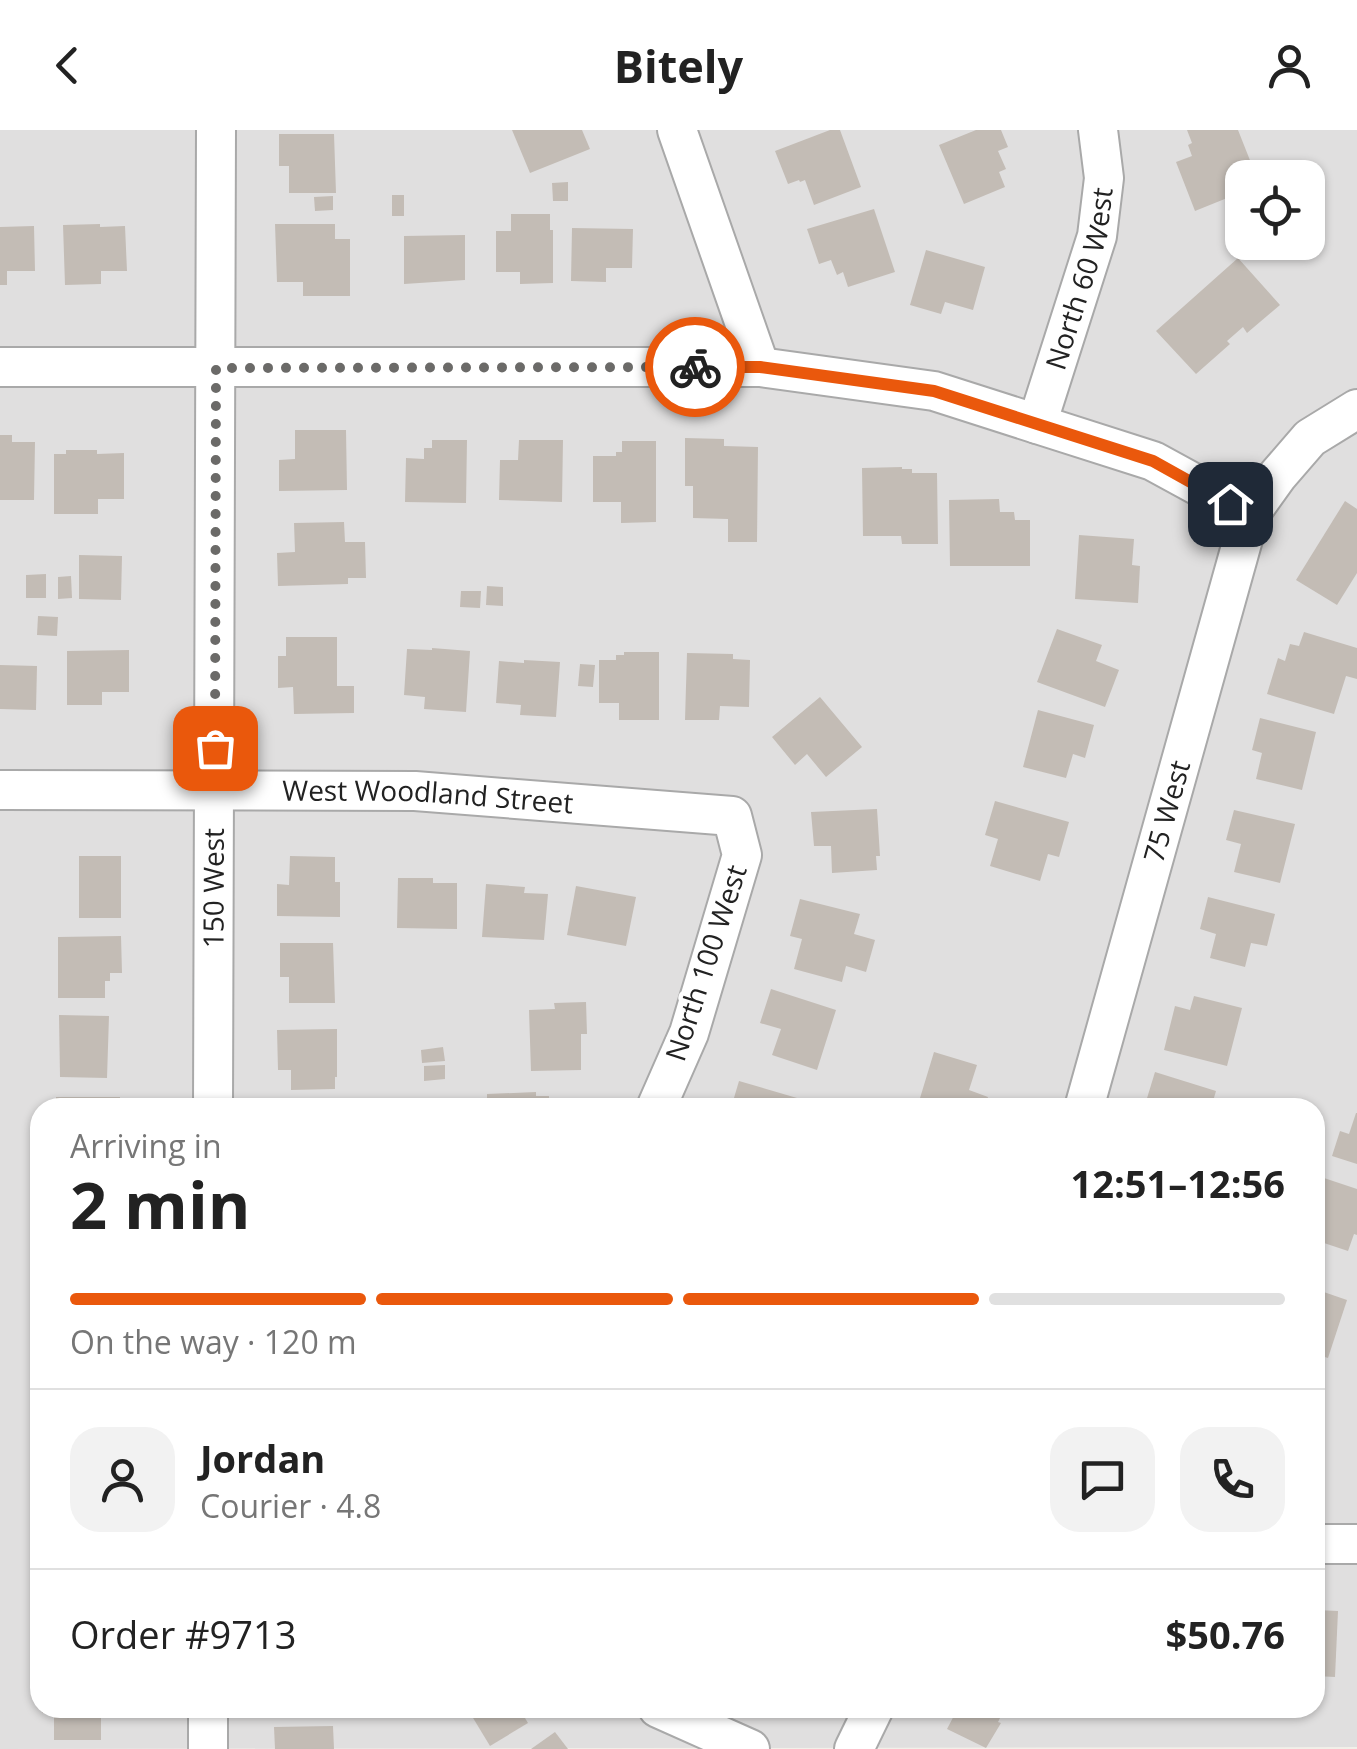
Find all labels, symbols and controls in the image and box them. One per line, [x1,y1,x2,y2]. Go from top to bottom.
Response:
text: Bitely [614,35,743,96]
icon: back [40,38,95,93]
icon: person [1262,38,1317,93]
map controls [1225,160,1325,260]
button: locate [1225,160,1325,260]
street label: North 60 West [1036,185,1121,374]
courier [645,317,745,417]
icon: bike [668,340,723,395]
pin [1188,462,1273,547]
icon: home [1203,477,1258,532]
pin [173,706,258,791]
icon: bag [188,721,243,776]
street label: 75 West [1134,756,1198,866]
street label: West Woodland Street [282,771,575,821]
street label: 150 West [193,828,232,948]
street label: North 100 West [655,860,755,1066]
text: Arriving in [70,1124,222,1167]
text: 12:51–12:56 [1071,1157,1285,1209]
text: 2 min [70,1160,250,1248]
text: On the way · 120 m [70,1320,357,1363]
button: person [70,1427,175,1532]
button: chat [1050,1427,1155,1532]
button: phone [1180,1427,1285,1532]
text: Jordan [200,1432,325,1484]
text: Courier · 4.8 [200,1484,381,1527]
text: Order #9713 [70,1608,297,1660]
text: $50.76 [1166,1608,1285,1660]

